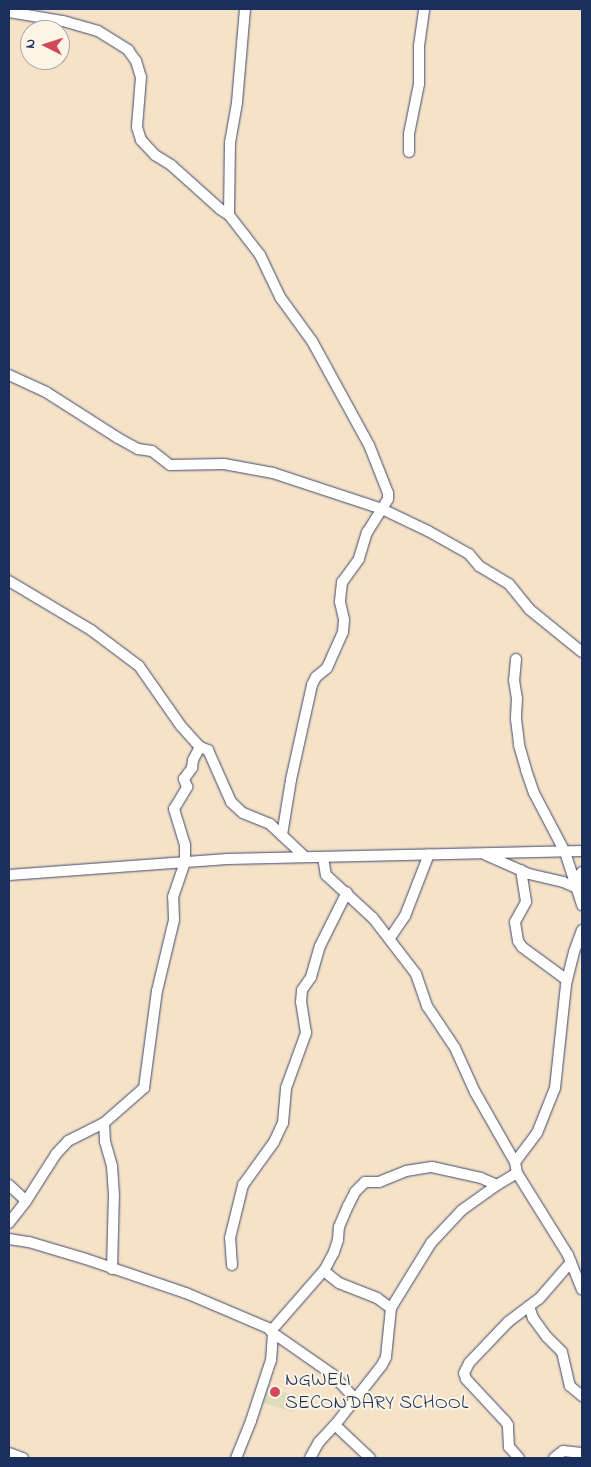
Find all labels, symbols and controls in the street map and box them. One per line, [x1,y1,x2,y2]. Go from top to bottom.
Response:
north arrow [20,20,70,70]
text: N [20,38,41,49]
place label: NGWELI SECONDARY SCHOOL [285,1368,468,1415]
marker: NGWELI SECONDARY SCHOOL [269,1386,281,1398]

